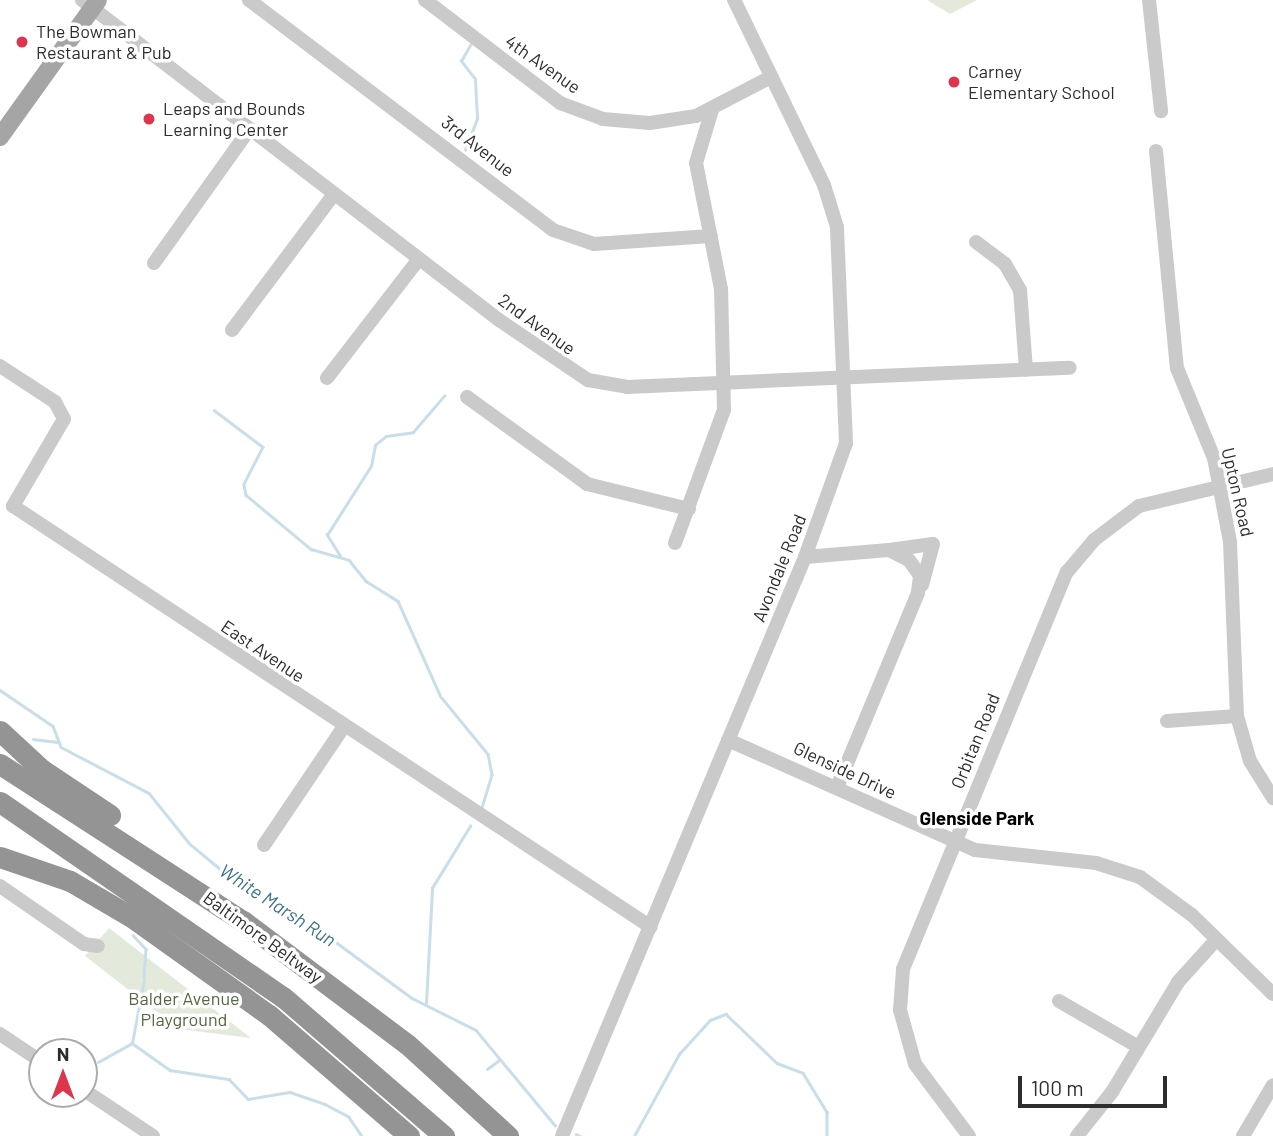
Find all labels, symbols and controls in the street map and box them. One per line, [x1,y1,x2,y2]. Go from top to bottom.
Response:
place label: The Bowman Restaurant & Pub [36,21,172,64]
street label: 4th Avenue [501,30,585,98]
marker: The Bowman Restaurant & Pub [14,34,30,50]
place label: Carney Elementary School [968,61,1115,104]
marker: Carney Elementary School [946,74,962,90]
place label: Leaps and Bounds Learning Center [163,98,305,140]
marker: Leaps and Bounds Learning Center [141,111,157,127]
street label: 3rd Avenue [437,111,519,181]
street label: 2nd Avenue [494,289,580,359]
street label: Upton Road [1217,445,1259,539]
street label: Avondale Road [748,511,810,625]
street label: East Avenue [217,615,309,687]
street label: Orbitan Road [946,690,1004,792]
street label: Glenside Drive [790,737,900,803]
district label: Glenside Park [920,807,1034,829]
water label: White Marsh Run [215,859,341,951]
street label: Baltimore Beltway [199,887,327,987]
park label: Balder Avenue Playground [128,988,240,1030]
north arrow [28,1038,98,1108]
text: N [57,1042,69,1065]
scale bar [1021,1062,1170,1106]
text: 100 m [1031,1075,1084,1100]

